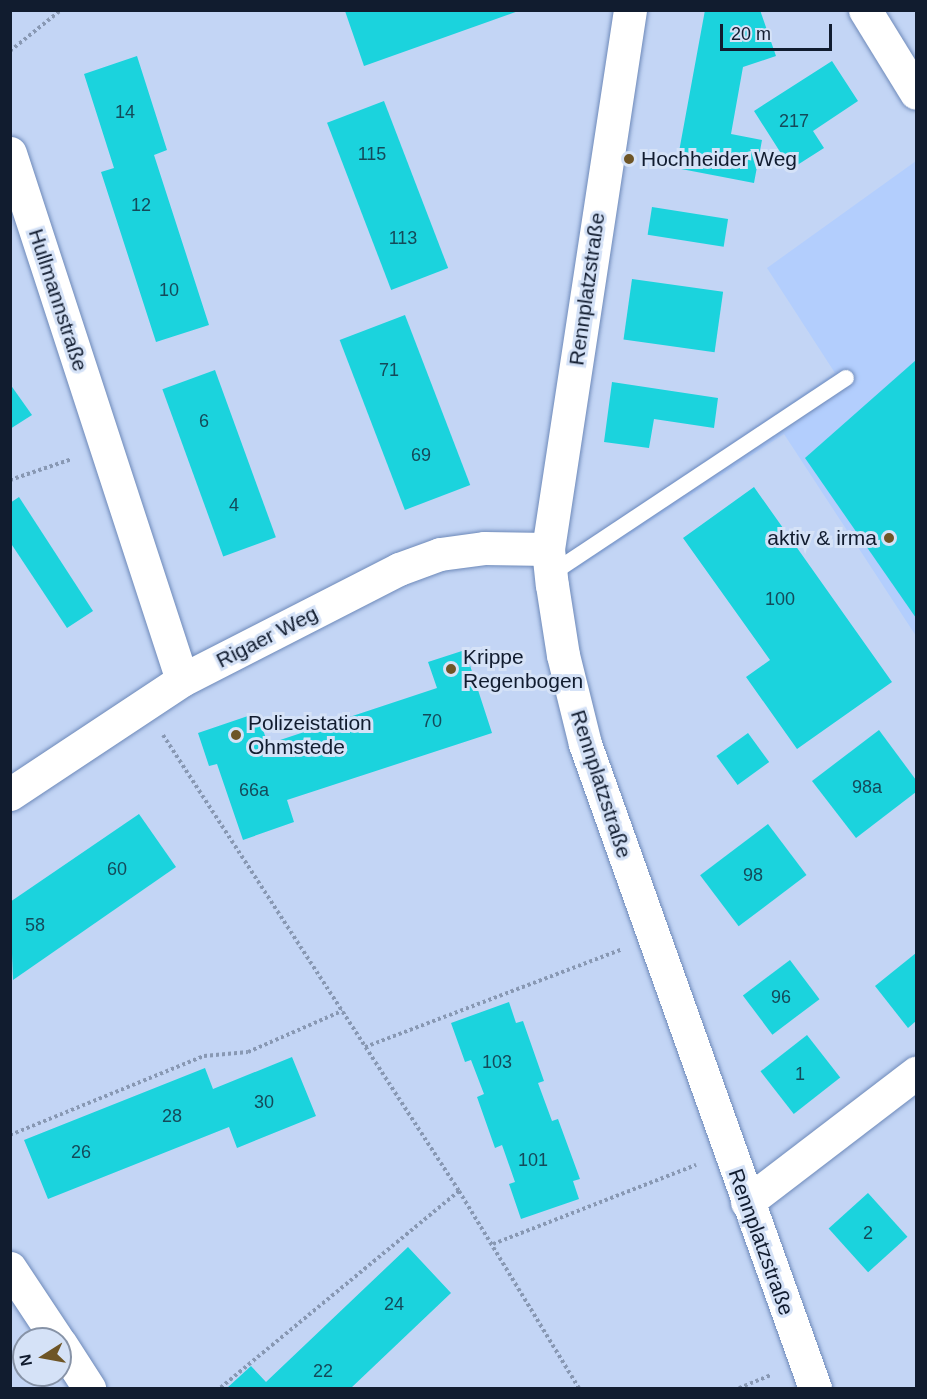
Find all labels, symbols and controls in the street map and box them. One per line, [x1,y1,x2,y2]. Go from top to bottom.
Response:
scale bar [723,12,836,50]
text: 20 m [731,24,771,44]
house number: 14 [115,101,135,123]
house number: 217 [779,110,809,132]
house number: 115 [358,143,386,165]
place label: Hochheider Weg [641,146,797,172]
marker: Hochheider Weg [622,152,636,166]
house number: 12 [131,194,151,216]
street label: Rennplatzstraße [564,211,610,367]
street label: Hullmannstraße [23,226,93,374]
house number: 113 [389,227,417,249]
house number: 10 [159,279,179,301]
house number: 71 [379,359,399,381]
house number: 6 [199,410,209,432]
house number: 69 [411,444,431,466]
house number: 4 [229,494,239,516]
place label: aktiv & irma [767,525,877,551]
marker: aktiv & irma [882,531,896,545]
house number: 100 [765,588,795,610]
street label: Rigaer Weg [212,601,322,673]
place label: Krippe Regenbogen [463,644,583,694]
marker: Krippe Regenbogen [444,662,458,676]
street label: Rennplatzstraße [565,707,637,861]
place label: Polizeistation Ohmstede [248,710,372,760]
house number: 70 [422,710,442,732]
marker: Polizeistation Ohmstede [229,728,243,742]
house number: 98a [852,776,882,798]
house number: 66a [239,779,269,801]
house number: 60 [107,858,127,880]
house number: 98 [743,864,763,886]
house number: 58 [25,914,45,936]
house number: 96 [771,986,791,1008]
house number: 103 [482,1051,512,1073]
house number: 1 [795,1063,805,1085]
house number: 30 [254,1091,274,1113]
house number: 28 [162,1105,182,1127]
house number: 26 [71,1141,91,1163]
house number: 101 [518,1149,548,1171]
street label: Rennplatzstraße [723,1165,799,1319]
house number: 2 [863,1222,873,1244]
house number: 24 [384,1293,404,1315]
north arrow [12,1327,72,1387]
text: N [16,1353,35,1367]
house number: 22 [313,1360,333,1382]

